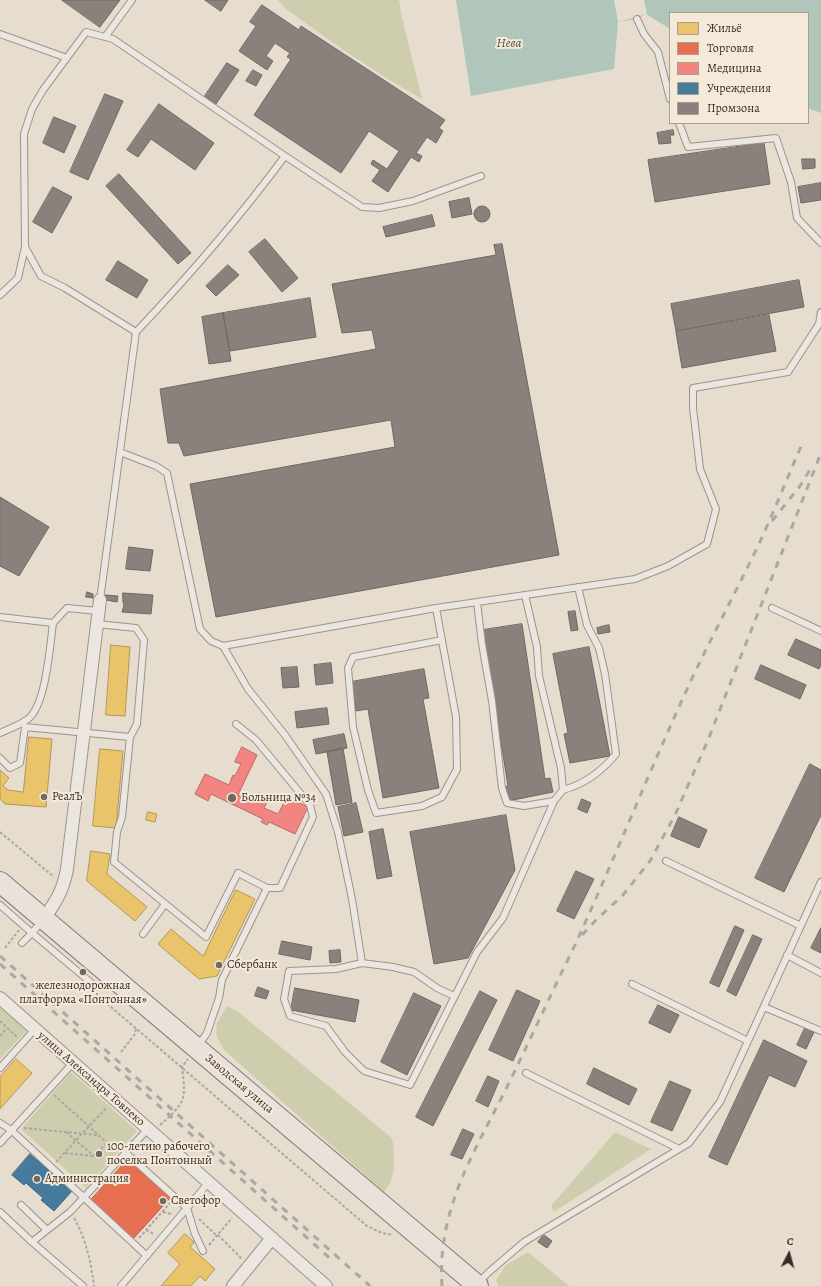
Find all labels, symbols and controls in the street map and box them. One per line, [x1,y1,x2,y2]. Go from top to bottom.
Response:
legend [669,12,809,124]
text: Жильё [707,20,742,36]
water label: Нева [497,36,521,52]
text: Торговля [707,40,754,56]
text: Медицина [707,60,762,76]
text: Учреждения [707,80,771,96]
text: Промзона [707,100,760,116]
place label: РеалЪ [52,790,82,804]
place label: Больница №34 [241,791,316,805]
marker: РеалЪ [39,792,49,802]
marker: Больница №34 [226,792,238,804]
place label: Сбербанк [227,958,277,972]
marker: Сбербанк [214,960,224,970]
marker: железнодорожная платформа «Понтонная» [78,967,88,977]
place label: железнодорожная платформа «Понтонная» [19,979,147,1007]
street label: улица Александра Товпеко [35,1029,147,1129]
street label: Заводская улица [202,1051,276,1117]
place label: 100-летию рабочего поселка Понтонный [107,1140,212,1168]
marker: 100-летию рабочего поселка Понтонный [94,1149,104,1159]
place label: Администрация [45,1172,129,1186]
marker: Администрация [32,1174,42,1184]
place label: Светофор [171,1194,221,1208]
marker: Светофор [158,1196,168,1206]
north arrow [769,1234,809,1274]
text: С [786,1234,794,1249]

